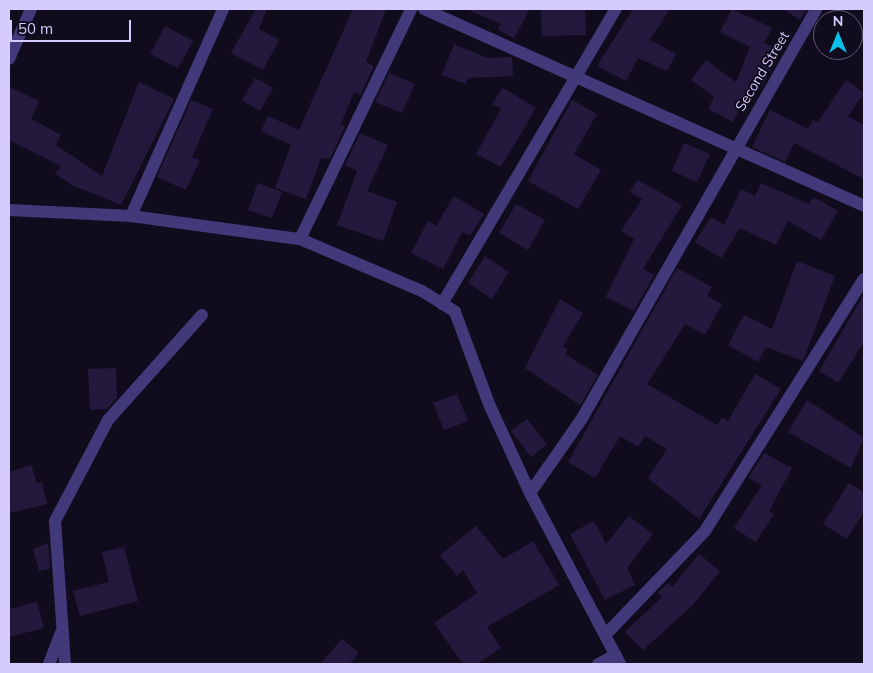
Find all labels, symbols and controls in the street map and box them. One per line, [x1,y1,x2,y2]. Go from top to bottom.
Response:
scale bar [12,10,134,42]
north arrow [813,10,863,60]
text: N [833,12,843,30]
text: 50 m [18,19,53,38]
street label: Second Street [732,28,792,114]

